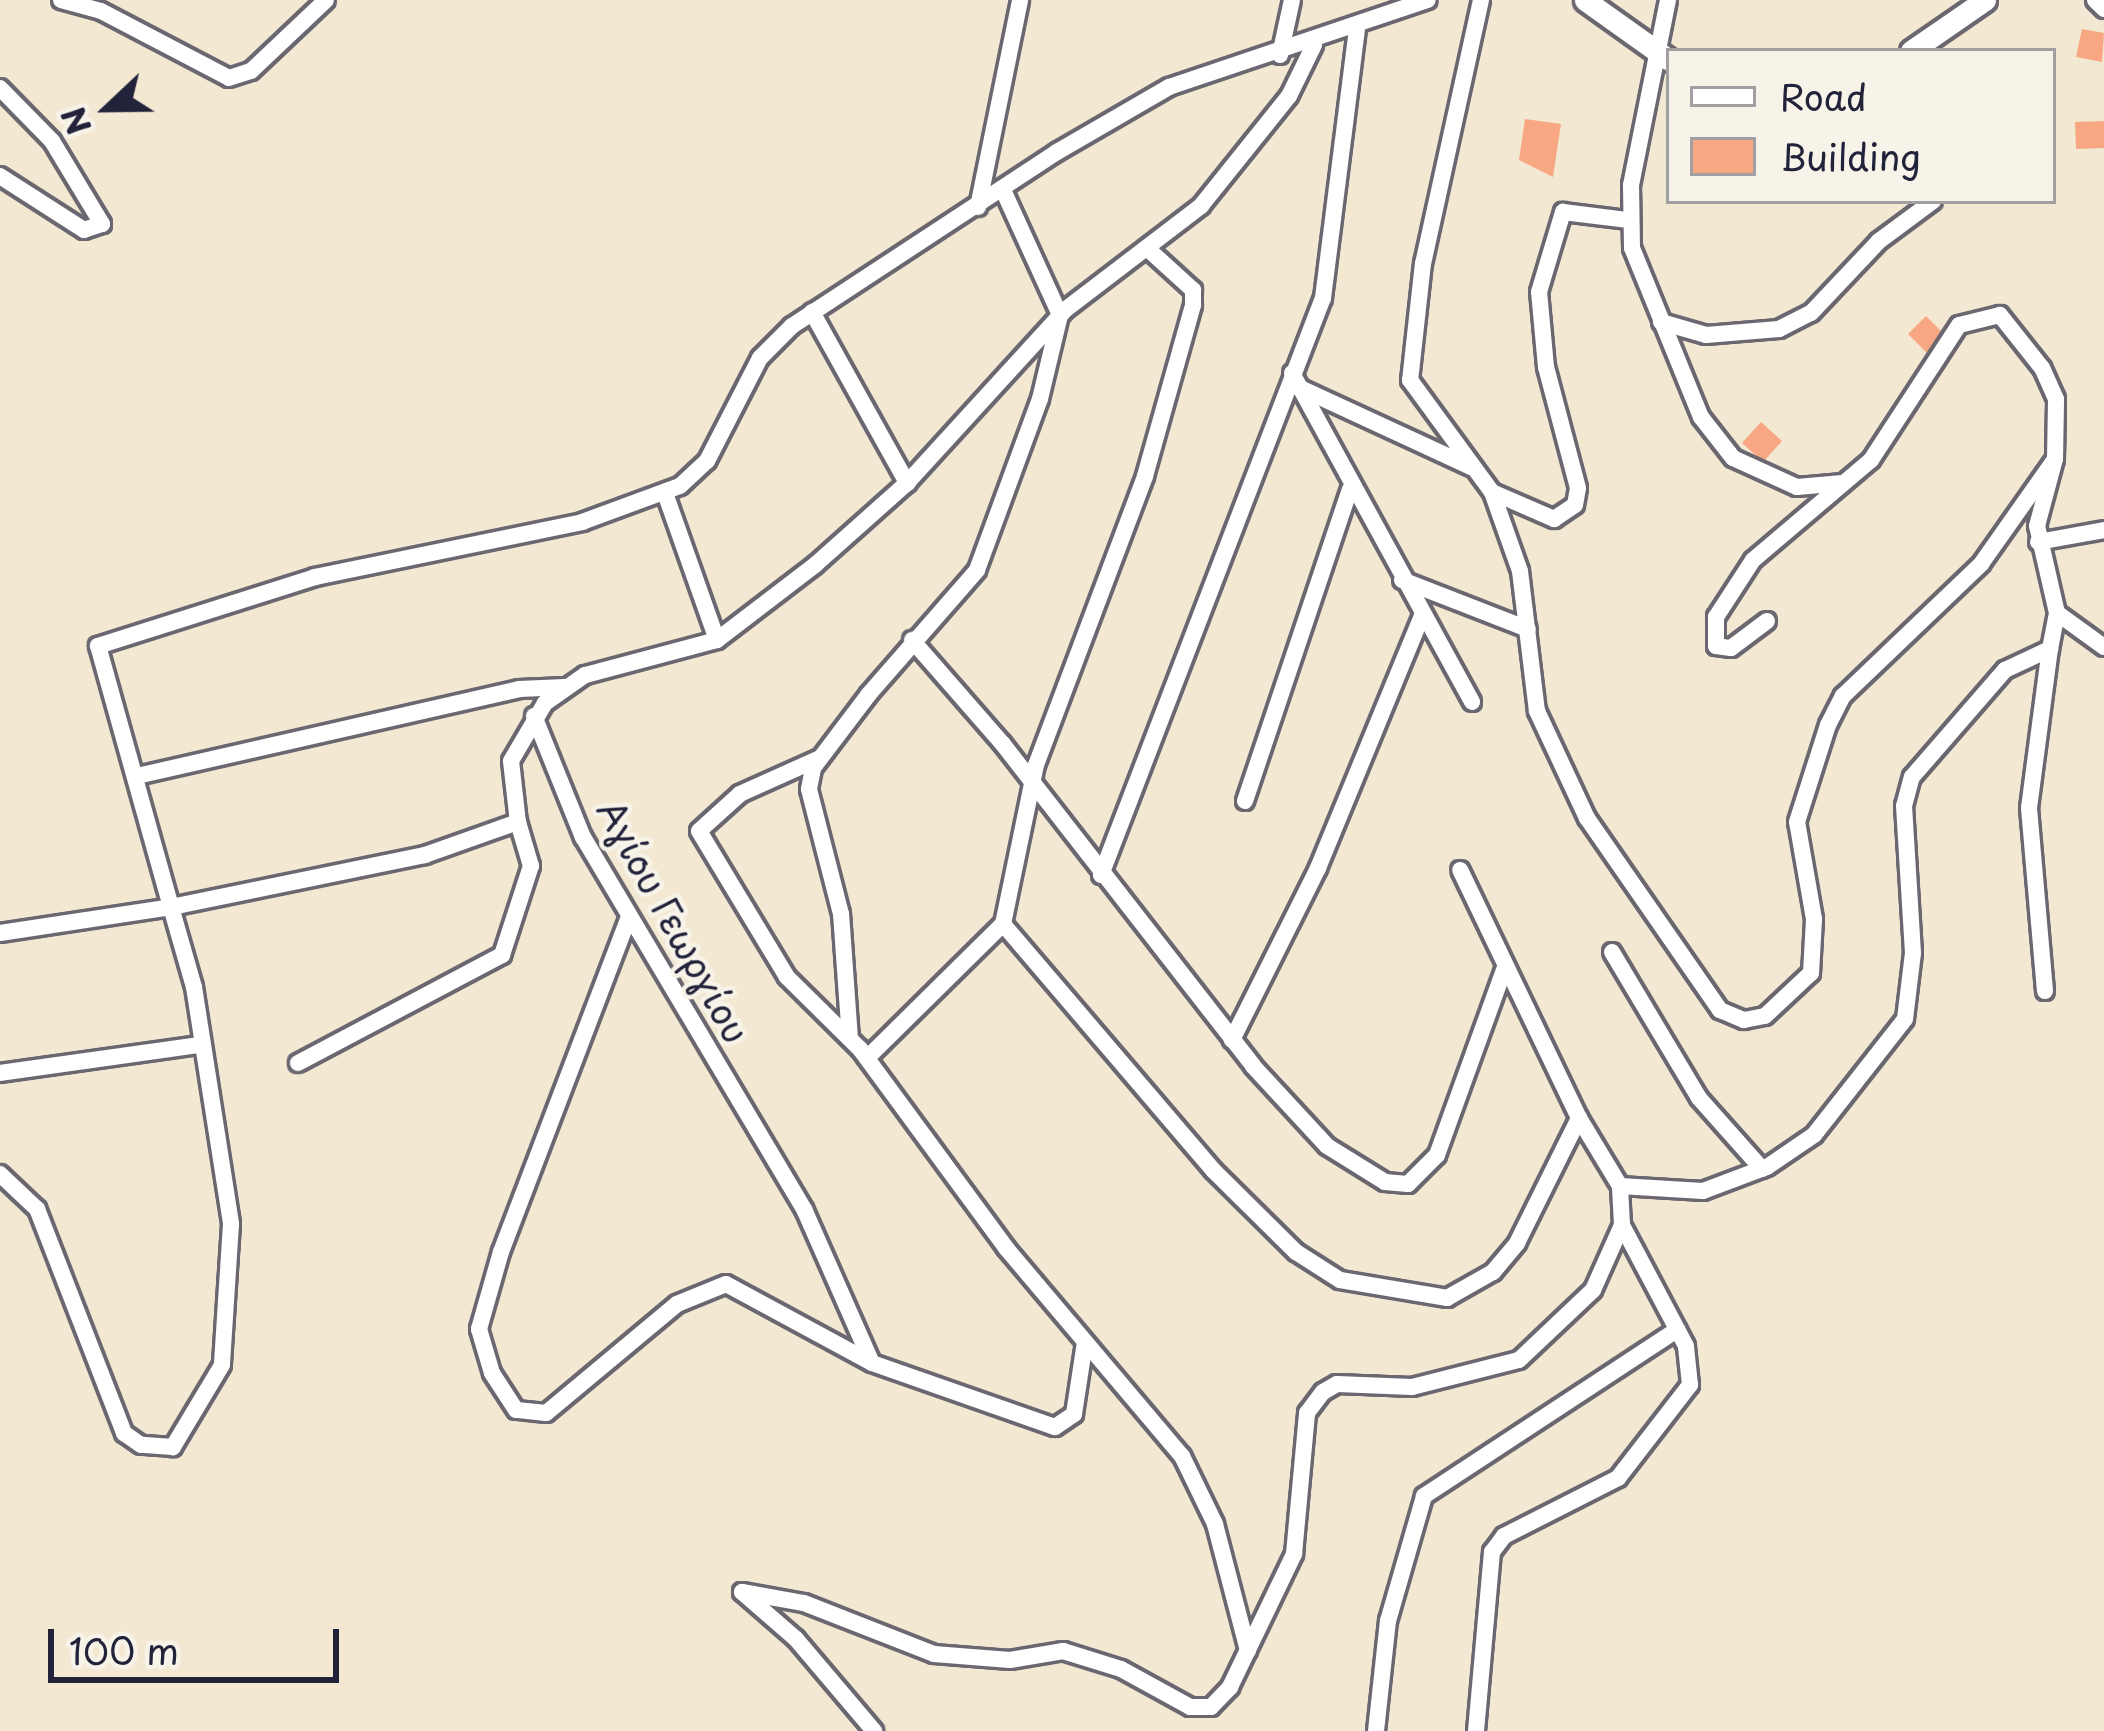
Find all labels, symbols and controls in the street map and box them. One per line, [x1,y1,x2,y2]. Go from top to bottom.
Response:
north arrow [48,48,168,168]
legend [1666,48,2056,204]
text: Road [1780,69,1867,123]
text: N [47,100,103,143]
text: Building [1780,129,1921,183]
street label: Αγίου Γεωργίου [589,791,759,1051]
scale bar [54,1605,345,1679]
text: 100 m [69,1623,179,1677]

